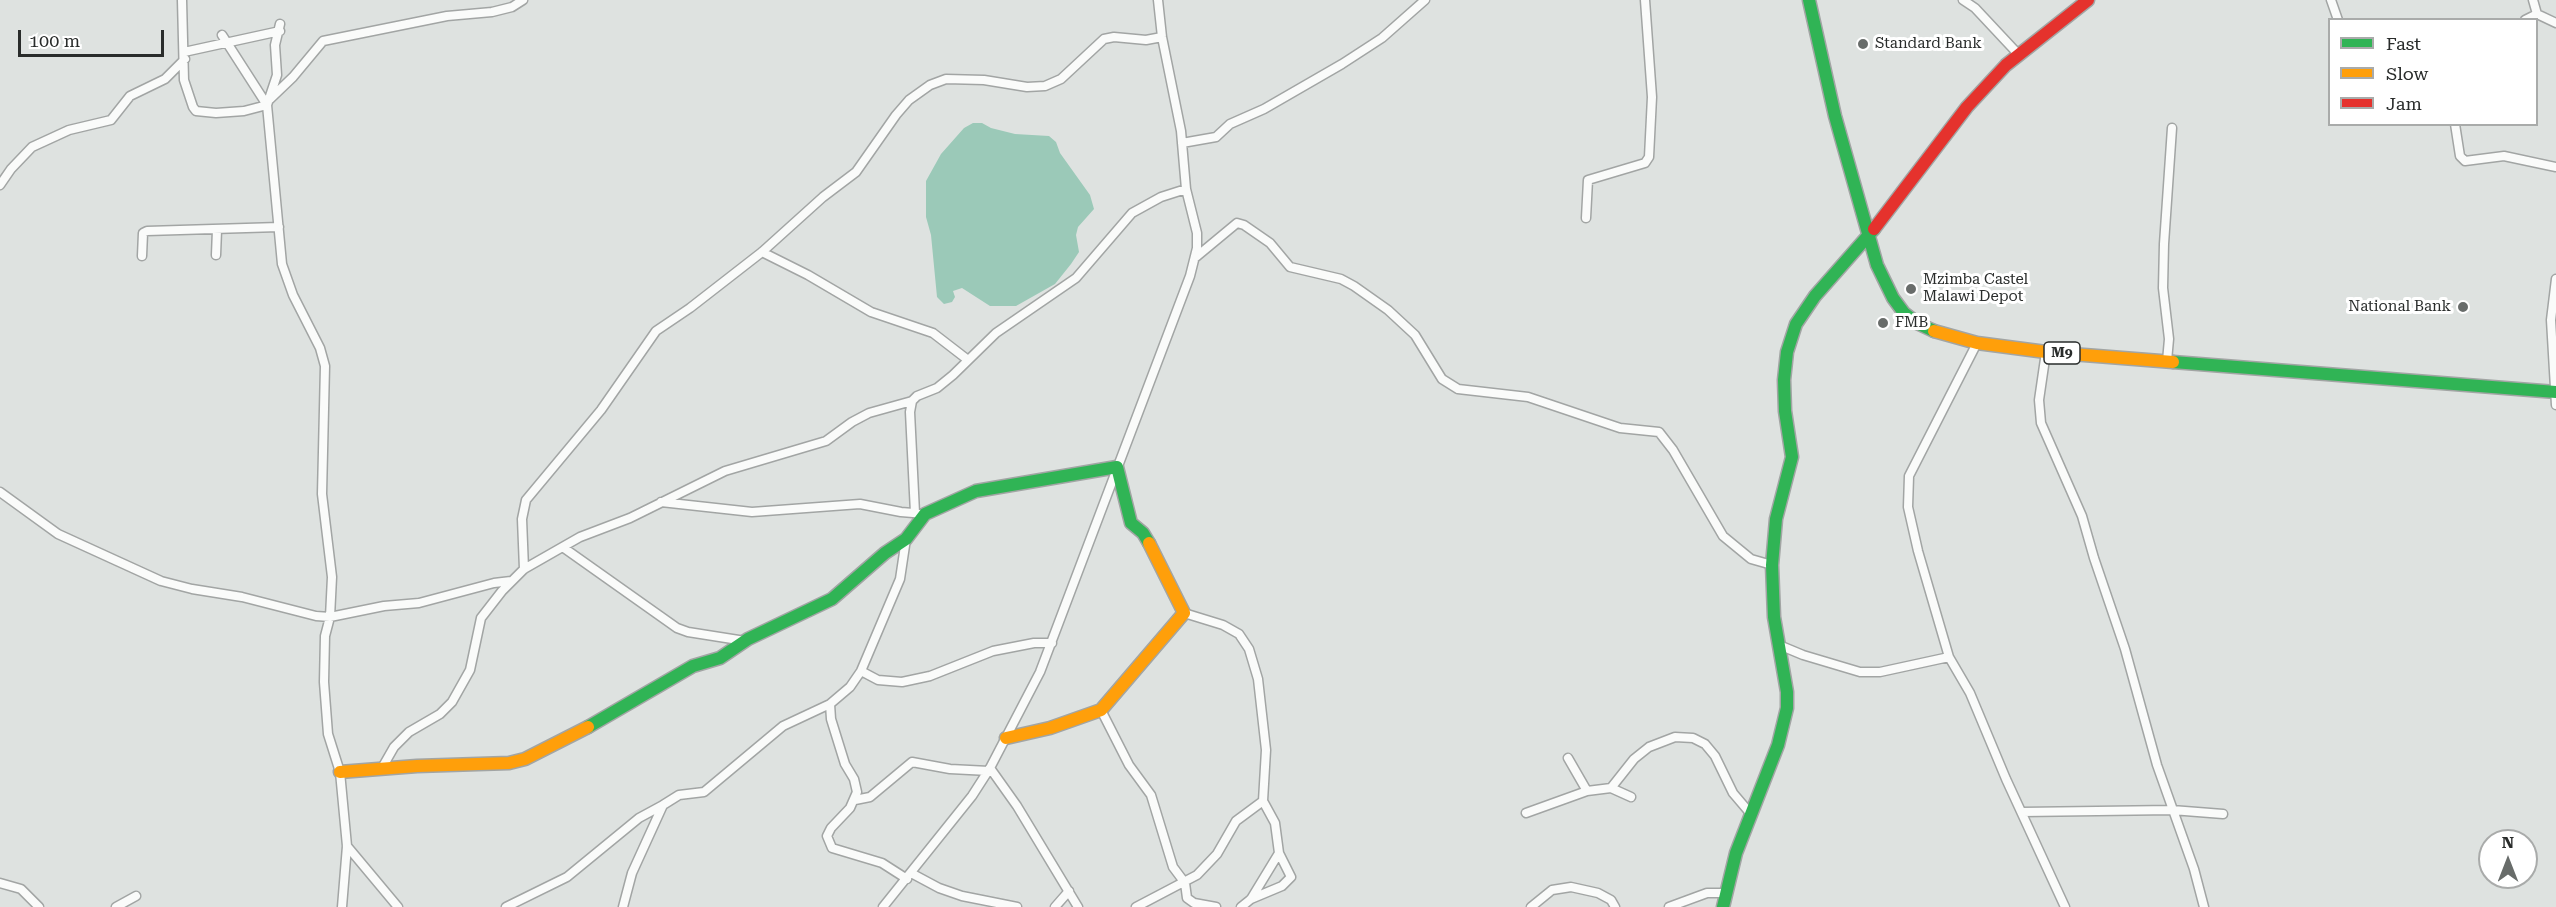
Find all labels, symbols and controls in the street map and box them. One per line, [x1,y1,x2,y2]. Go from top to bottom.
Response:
scale bar [21,18,166,56]
legend [2328,18,2538,126]
text: 100 m [29,30,80,51]
text: Fast [2386,33,2421,54]
place label: Standard Bank [1875,35,1982,53]
marker: Standard Bank [1856,37,1870,51]
text: Slow [2386,63,2428,84]
text: Jam [2386,93,2422,114]
place label: Mzimba Castel Malawi Depot [1923,271,2028,306]
marker: Mzimba Castel Malawi Depot [1904,282,1918,296]
place label: National Bank [2348,298,2451,316]
marker: National Bank [2456,300,2470,314]
place label: FMB [1895,314,1928,332]
marker: FMB [1876,316,1890,330]
road number: M9 [2044,342,2080,364]
north arrow [2478,829,2538,889]
text: N [2502,833,2514,852]

